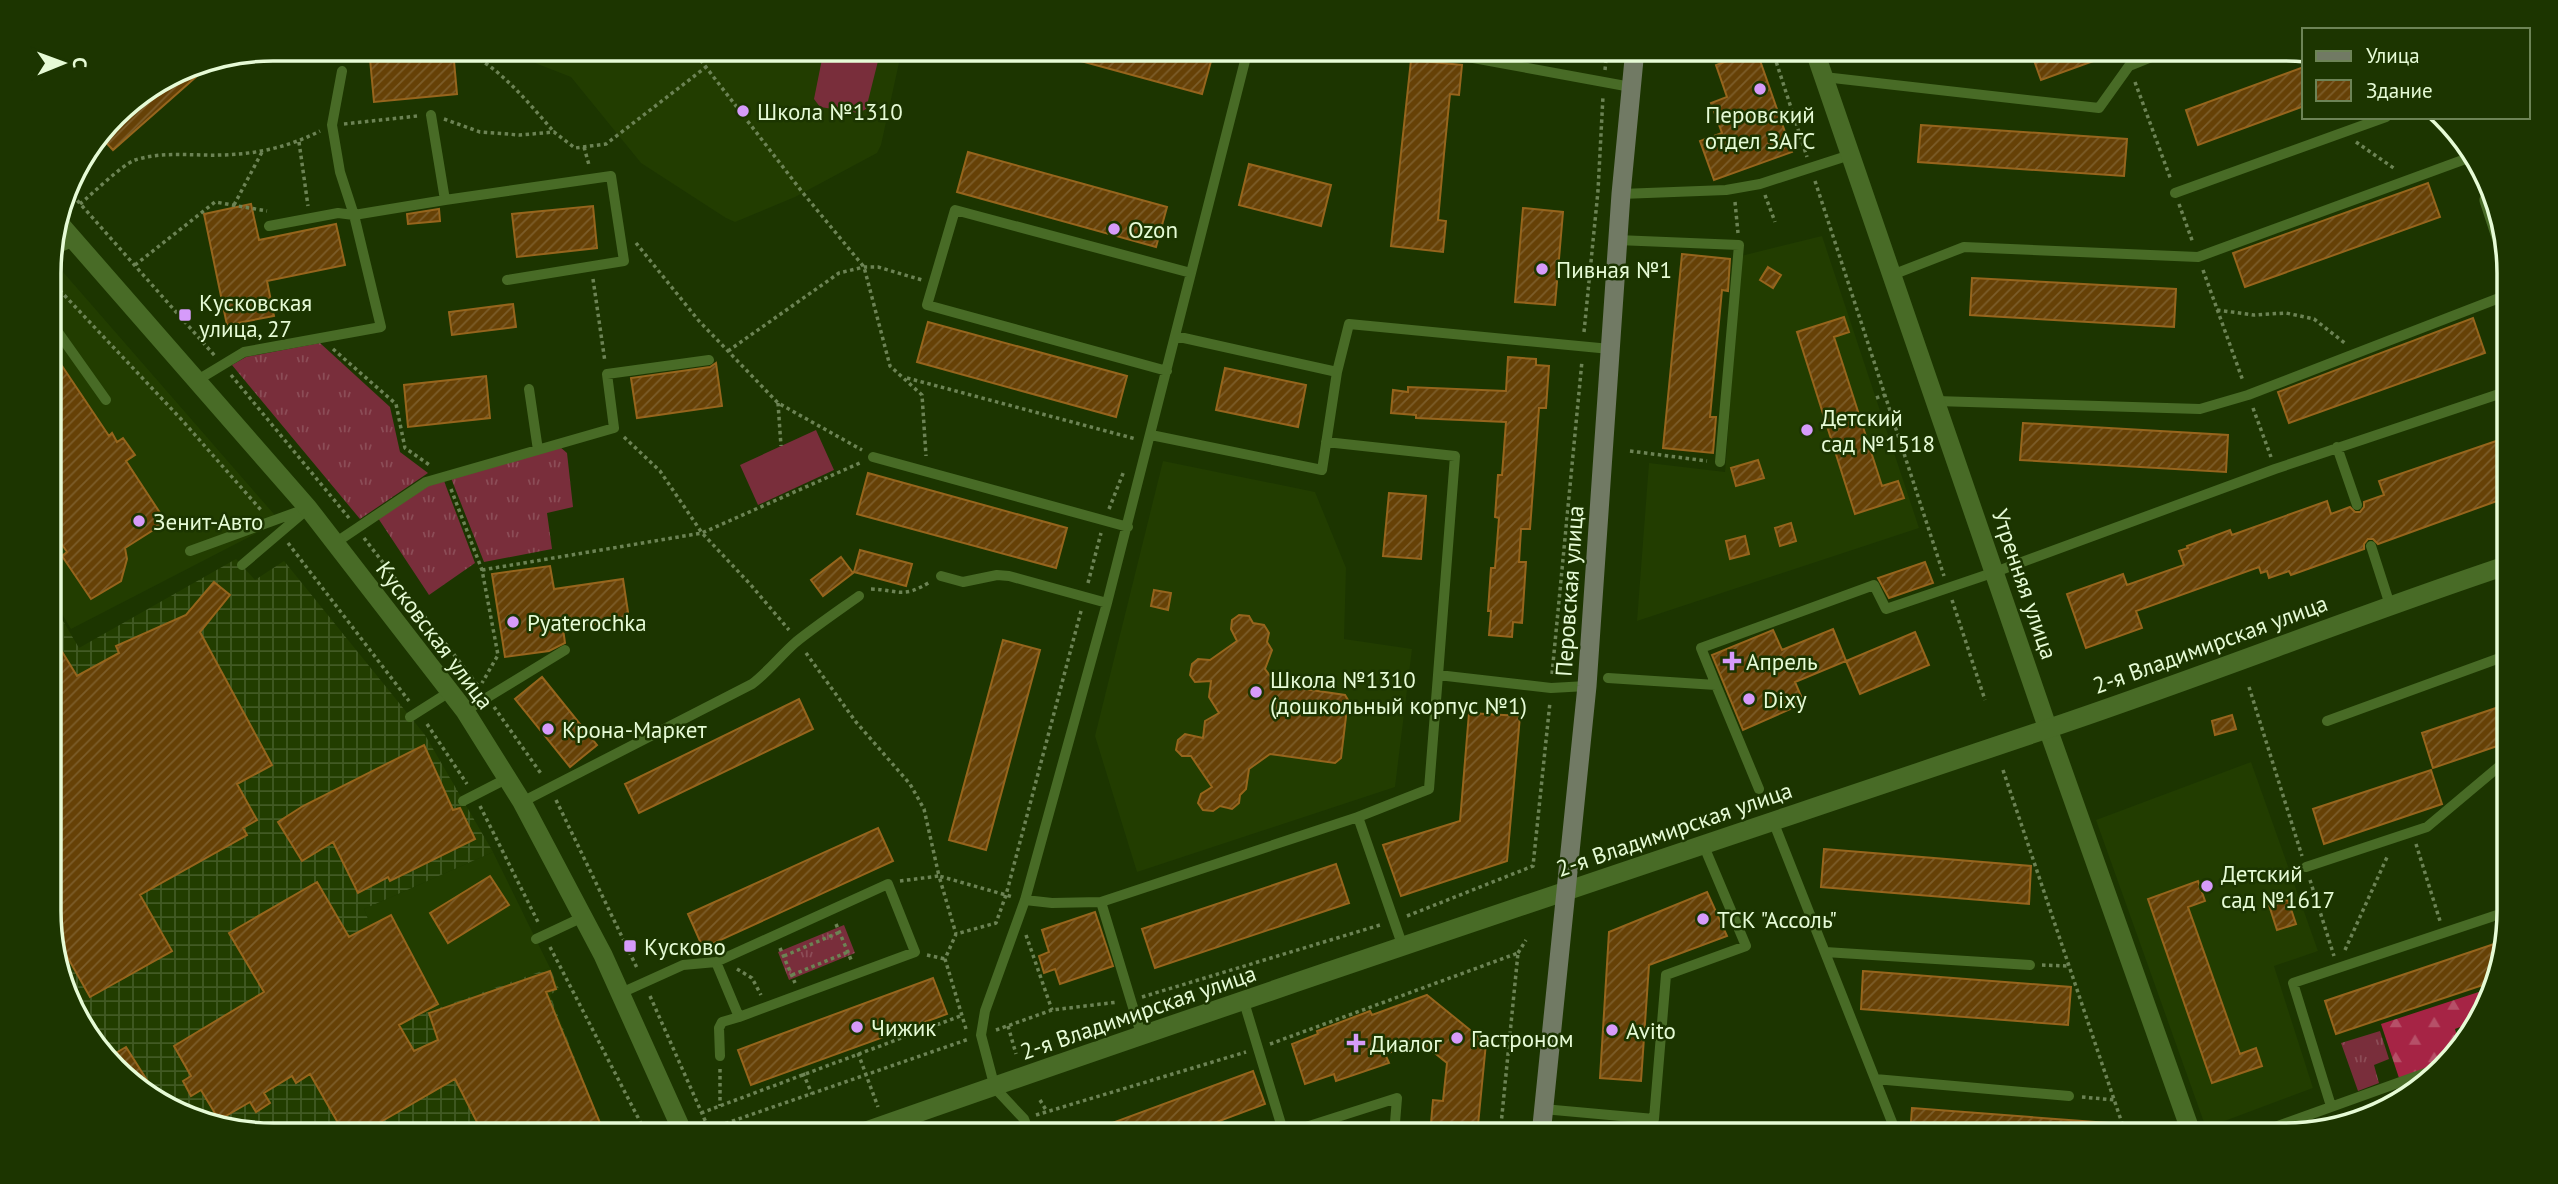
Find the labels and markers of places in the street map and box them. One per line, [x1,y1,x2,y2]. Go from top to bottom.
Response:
marker: Перовский отдел ЗАГС [1752,81,1768,97]
place label: Школа №1310 [757,97,903,126]
place label: Перовский отдел ЗАГС [1705,100,1815,155]
marker: Школа №1310 [735,103,751,119]
place label: Ozon [1128,215,1178,244]
marker: Ozon [1106,221,1122,237]
place label: Пивная №1 [1556,255,1672,284]
marker: Пивная №1 [1534,261,1550,277]
place label: Кусковская улица, 27 [199,288,312,343]
marker: Кусковская улица, 27 [177,307,193,323]
place label: Детский сад №1518 [1821,403,1935,458]
marker: Детский сад №1518 [1799,422,1815,438]
place label: Зенит-Авто [153,507,263,536]
marker: Зенит-Авто [131,513,147,529]
place label: Pyaterochka [527,608,647,637]
marker: Pyaterochka [505,614,521,630]
place label: Апрель [1746,647,1818,676]
marker: Апрель [1724,653,1740,669]
place label: Школа №1310 (дошкольный корпус №1) [1270,665,1527,720]
marker: Школа №1310 (дошкольный корпус №1) [1248,684,1264,700]
place label: Dixy [1763,685,1807,714]
marker: Dixy [1741,691,1757,707]
place label: Крона-Маркет [562,715,707,744]
marker: Крона-Маркет [540,721,556,737]
place label: Детский сад №1617 [2221,859,2335,914]
marker: Детский сад №1617 [2199,878,2215,894]
place label: ТСК "Ассоль" [1717,905,1837,934]
marker: ТСК "Ассоль" [1695,911,1711,927]
place label: Кусково [644,932,726,961]
marker: Кусково [622,938,638,954]
place label: Чижик [871,1013,936,1042]
place label: Avito [1626,1016,1676,1045]
marker: Чижик [849,1019,865,1035]
marker: Avito [1604,1022,1620,1038]
place label: Гастроном [1471,1024,1574,1053]
place label: Диалог [1370,1029,1442,1058]
marker: Гастроном [1449,1030,1465,1046]
marker: Диалог [1348,1035,1364,1051]

